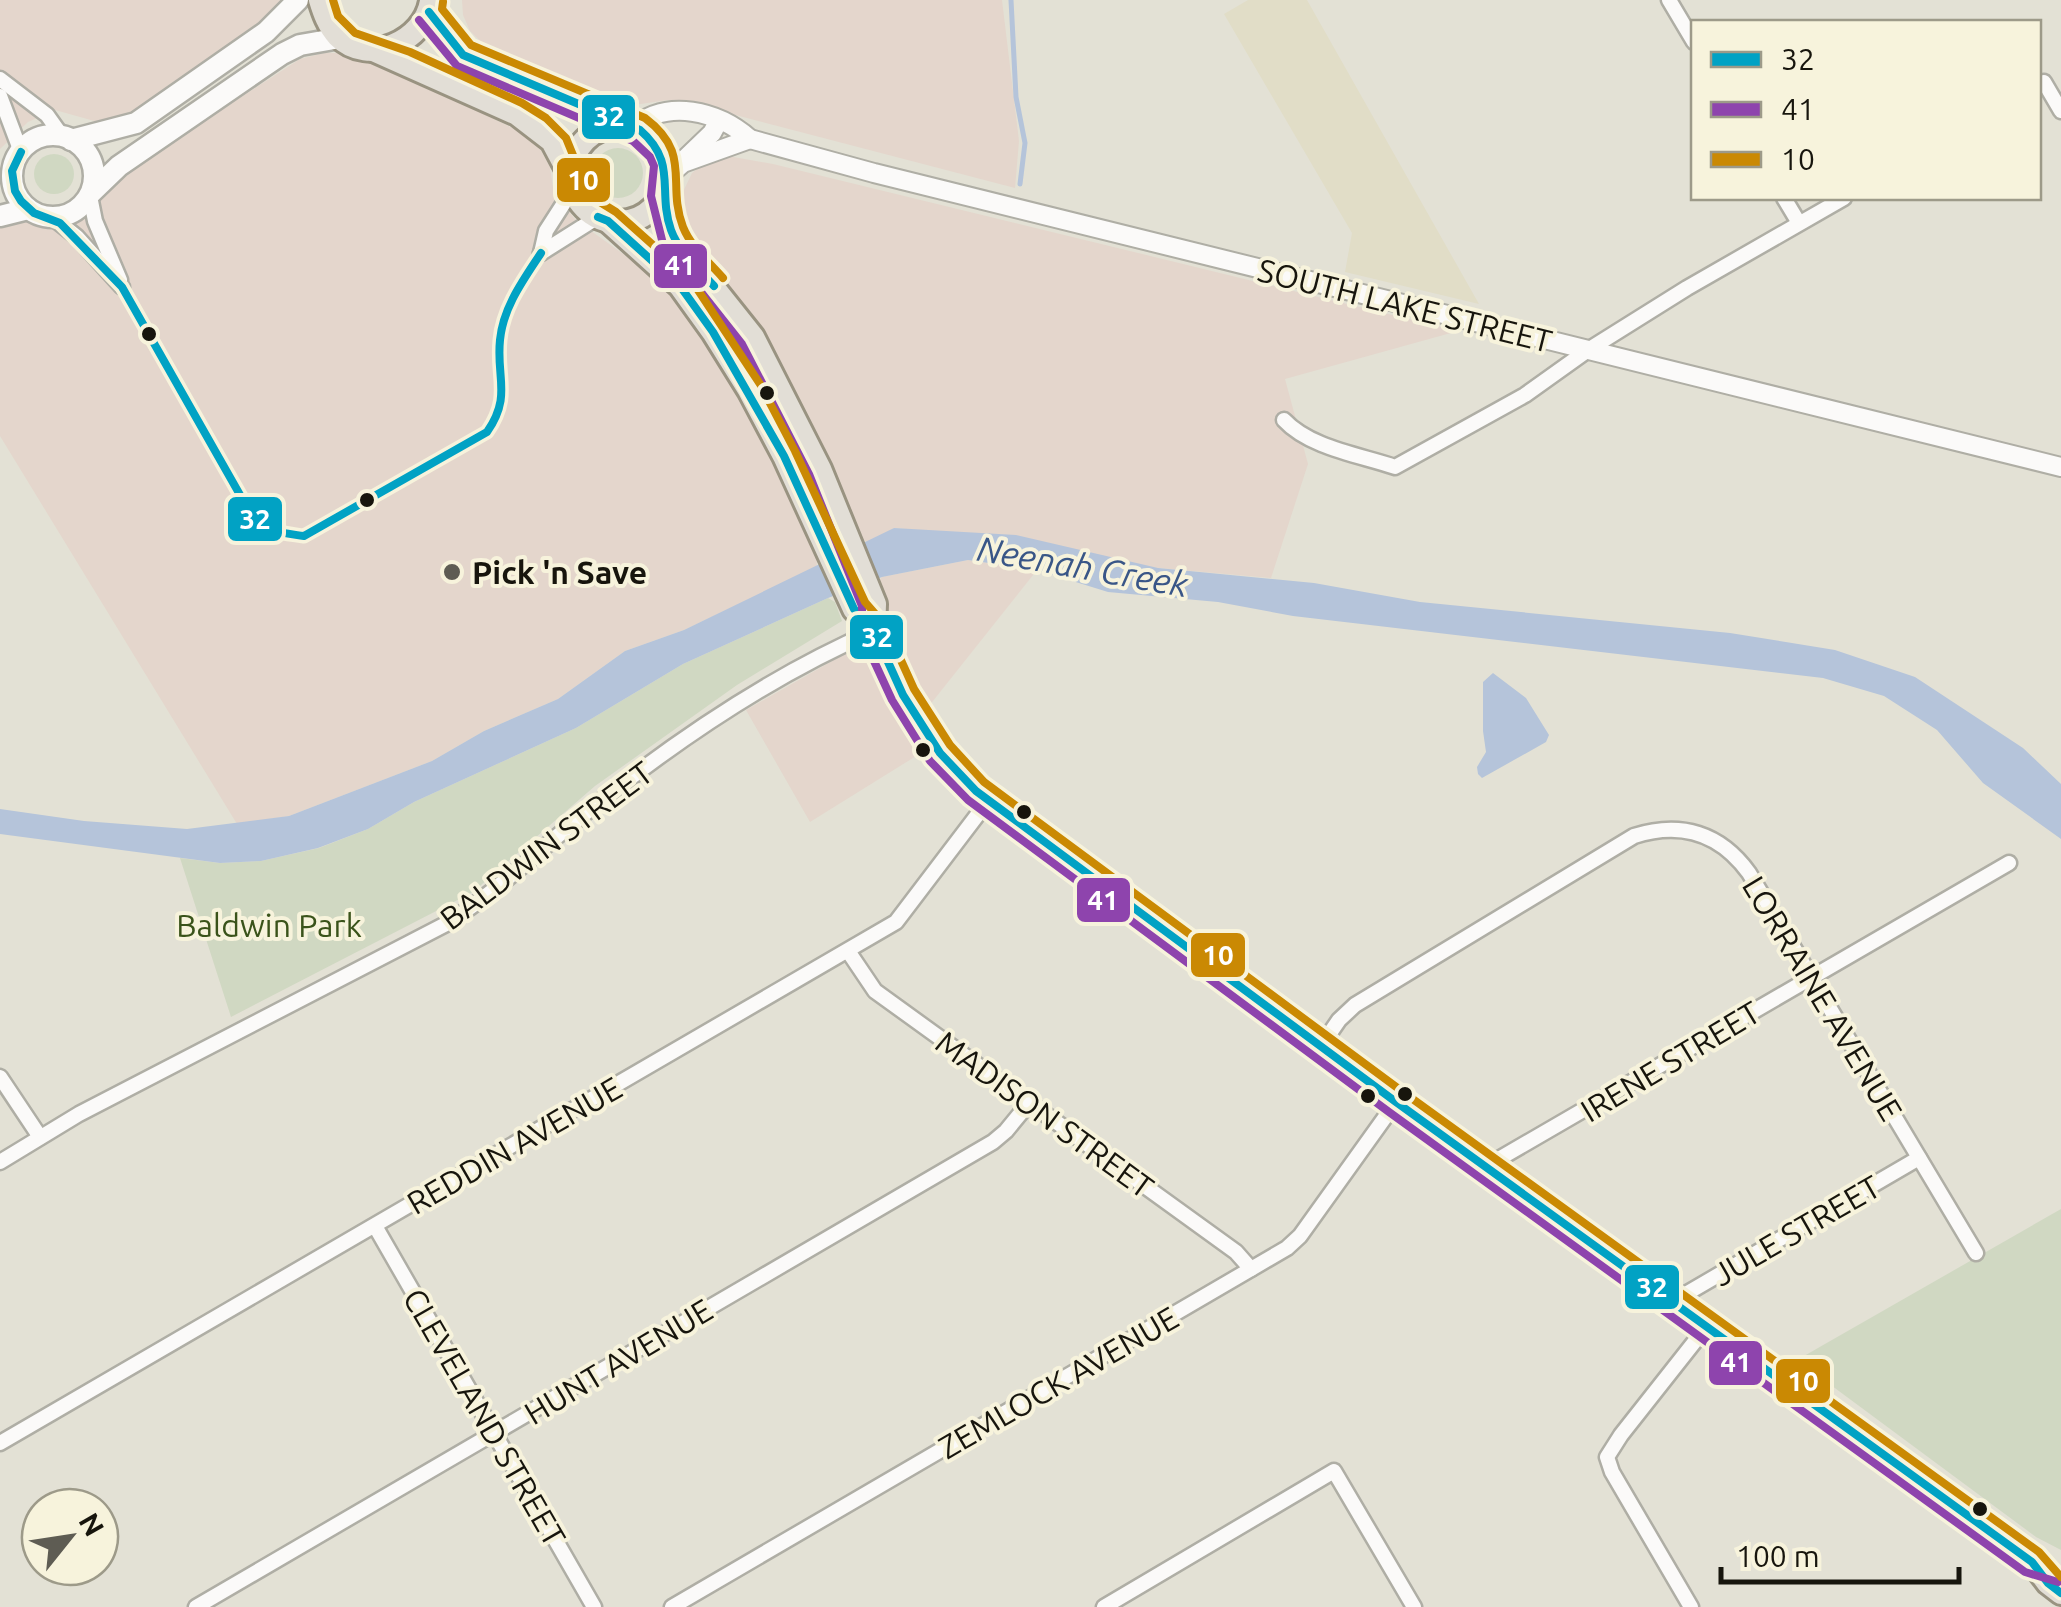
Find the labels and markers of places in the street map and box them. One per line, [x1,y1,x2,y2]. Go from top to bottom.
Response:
unlabelled marker [139,324,159,344]
unlabelled marker [757,383,777,403]
unlabelled marker [357,490,377,510]
place label: Pick 'n Save [472,554,647,590]
marker: Pick 'n Save [441,561,463,583]
unlabelled marker [913,740,933,760]
unlabelled marker [1014,802,1034,822]
unlabelled marker [1395,1084,1415,1104]
unlabelled marker [1358,1086,1378,1106]
unlabelled marker [1970,1499,1990,1519]

